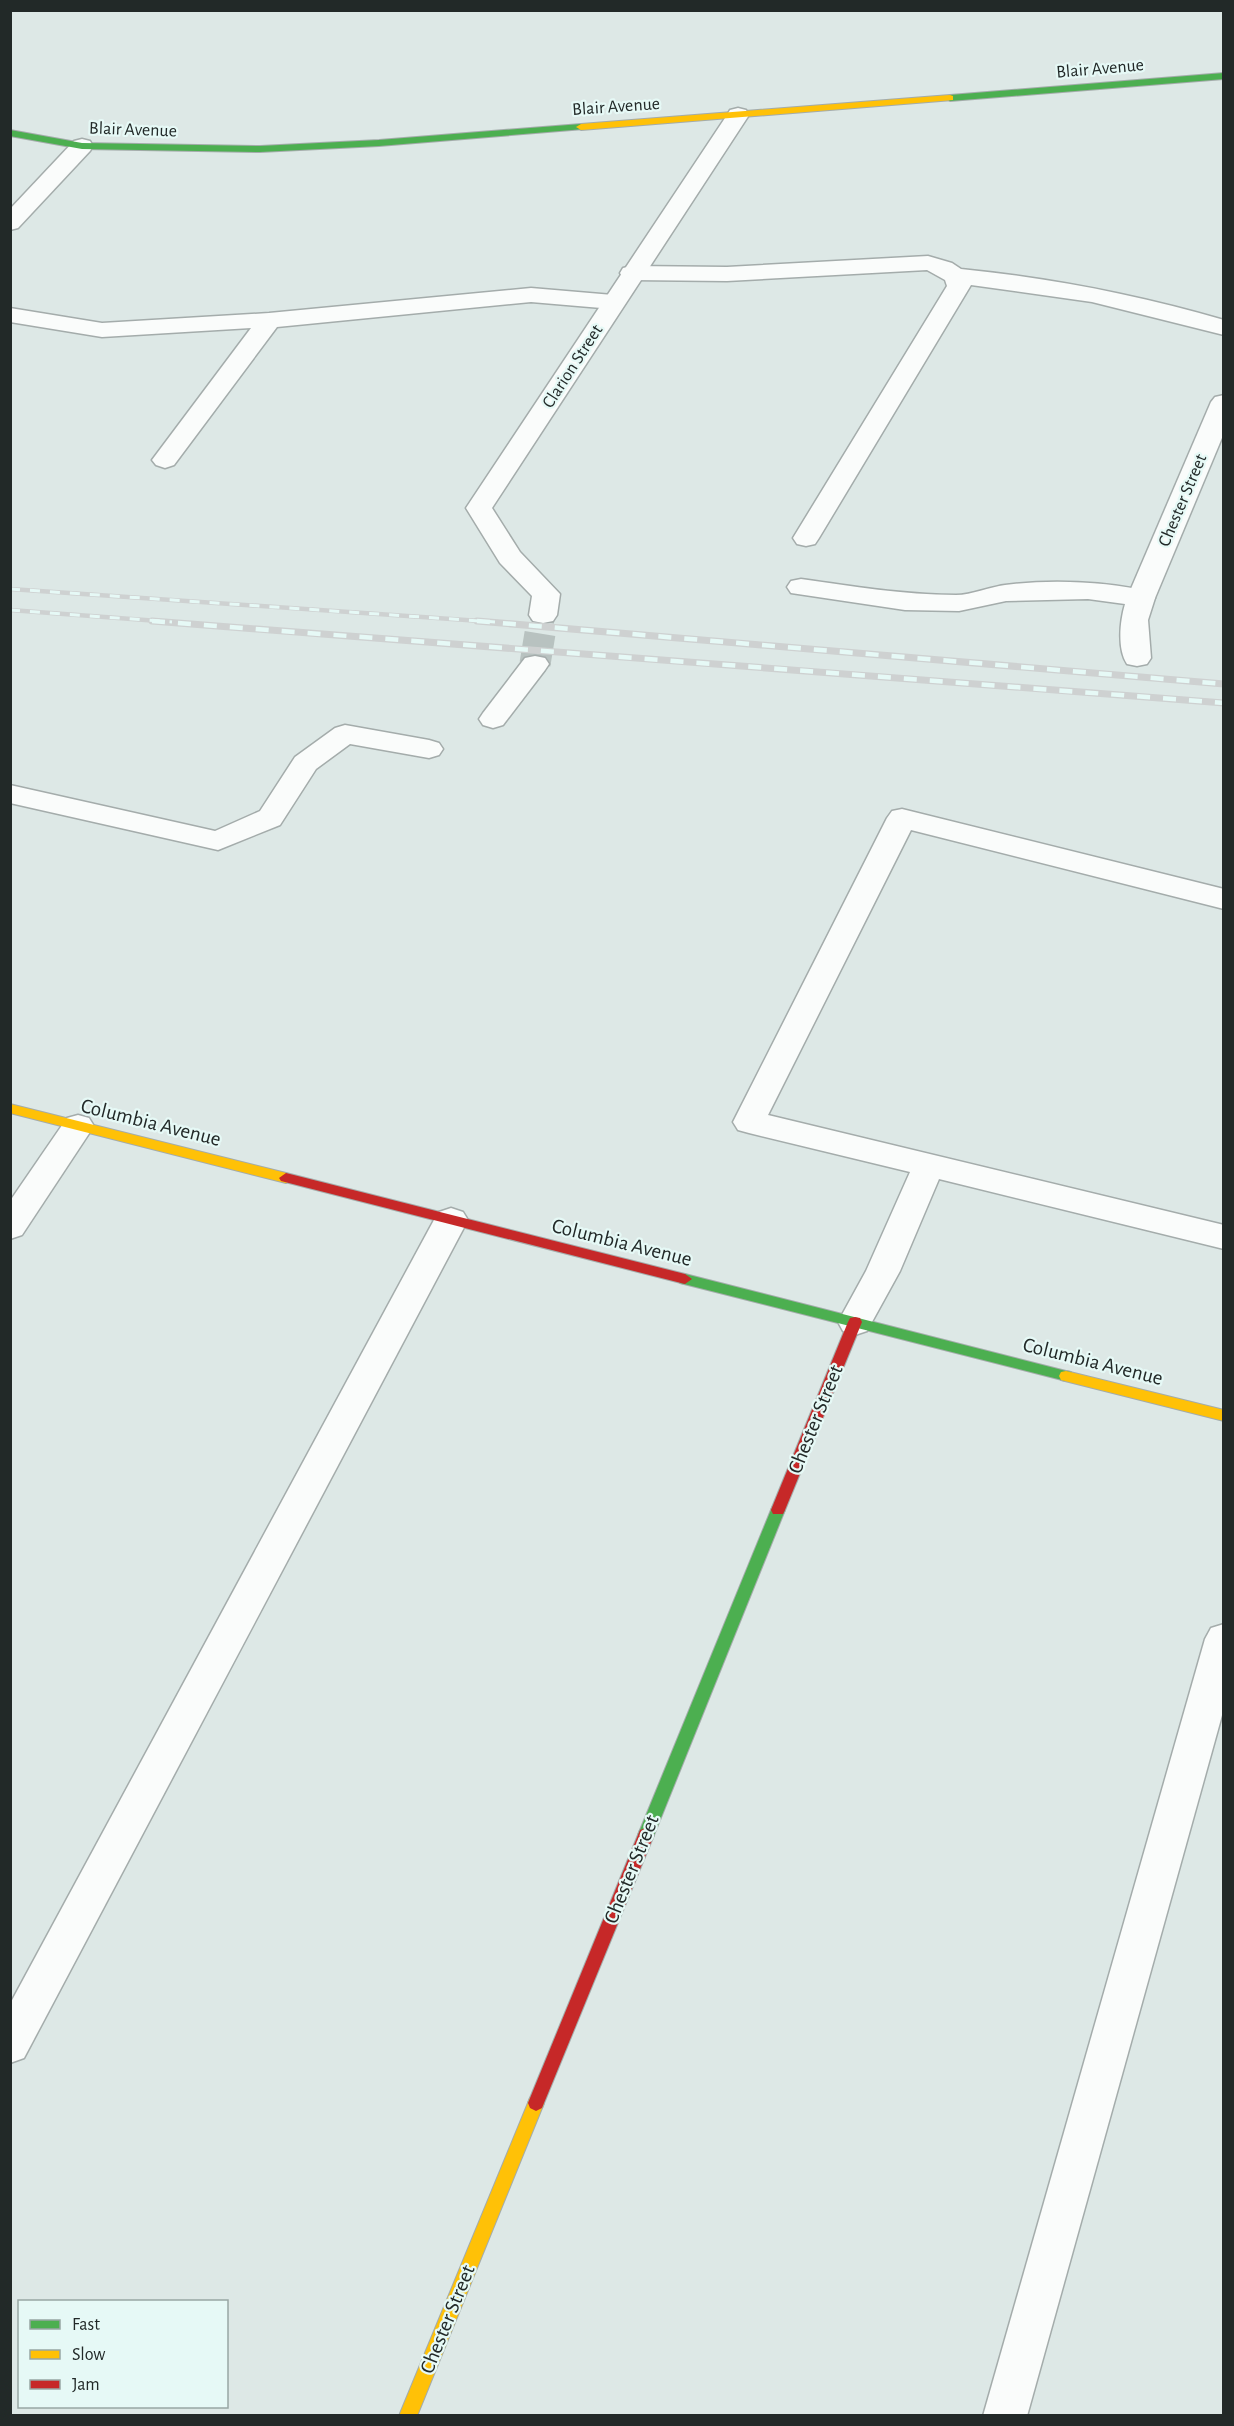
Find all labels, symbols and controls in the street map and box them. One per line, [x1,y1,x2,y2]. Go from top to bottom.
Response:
street label: Blair Avenue [1055,56,1145,82]
street label: Blair Avenue [572,95,661,119]
street label: Blair Avenue [89,119,177,141]
street label: Clarion Street [539,321,607,411]
street label: Chester Street [1155,451,1211,549]
street label: Columbia Avenue [79,1095,223,1150]
street label: Columbia Avenue [550,1215,694,1270]
street label: Columbia Avenue [1021,1334,1165,1389]
street label: Chester Street [784,1362,847,1476]
street label: Chester Street [600,1812,663,1926]
street label: Chester Street [416,2262,479,2376]
legend [18,2300,228,2408]
text: Fast [72,2316,100,2334]
text: Slow [72,2346,105,2364]
text: Jam [72,2376,100,2394]

